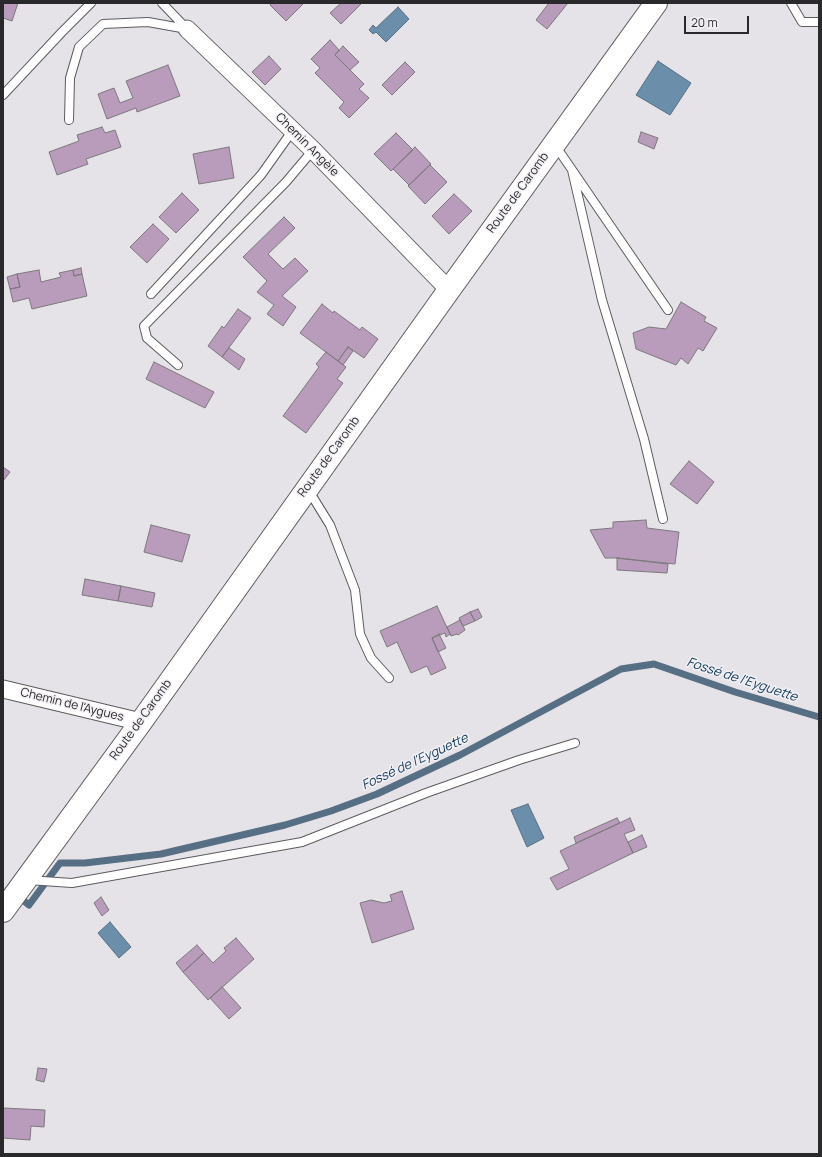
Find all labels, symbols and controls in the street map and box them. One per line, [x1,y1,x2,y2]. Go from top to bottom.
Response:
scale bar [686,8,751,34]
text: 20 m [691,14,718,31]
street label: Chemin Angèle [272,110,342,180]
street label: Route de Caromb [484,150,552,236]
street label: Route de Caromb [295,414,363,500]
water label: Fossé de l'Eyguette [685,655,799,705]
street label: Route de Caromb [107,677,175,763]
street label: Chemin de l'Aygues [19,685,125,725]
water label: Fossé de l'Eyguette [359,731,471,793]

